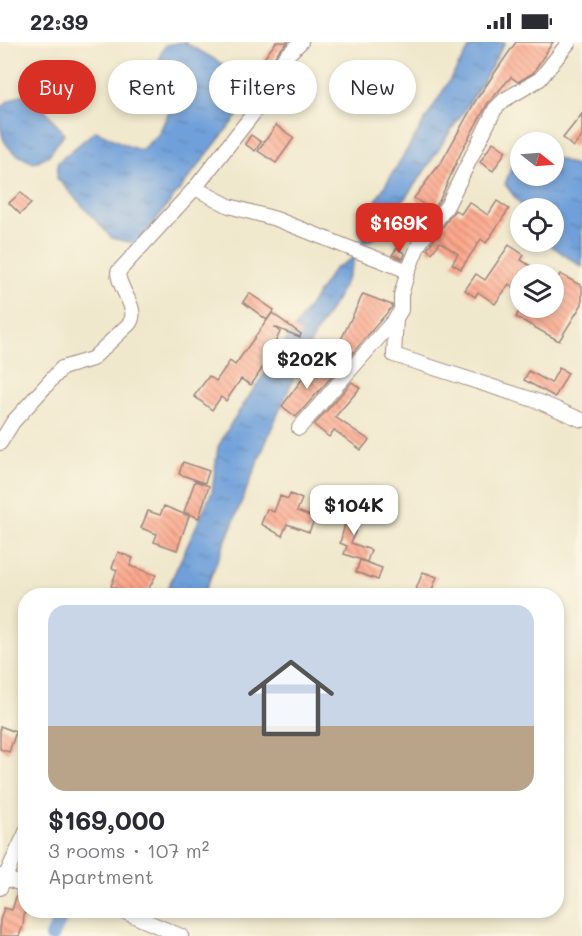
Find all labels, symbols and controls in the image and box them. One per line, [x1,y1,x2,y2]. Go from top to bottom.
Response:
text: 22:39 [30,7,88,36]
chip: Buy [18,60,96,114]
chip: Rent [108,60,197,114]
chip: Filters [209,60,317,114]
chip: New [329,60,416,114]
north arrow [510,132,564,186]
map controls [510,132,564,318]
button: locate [510,198,564,252]
pin: $169K [357,203,441,254]
text: $169K [370,209,428,235]
button: layers [510,264,564,318]
pin: $202K [265,339,349,390]
text: $202K [277,345,337,371]
pin: $104K [312,485,396,536]
text: $104K [324,491,384,517]
icon: home [237,644,345,752]
text: $169,000 [48,803,165,837]
text: 3 rooms · 107 m² [48,837,209,863]
text: Apartment [48,863,154,889]

